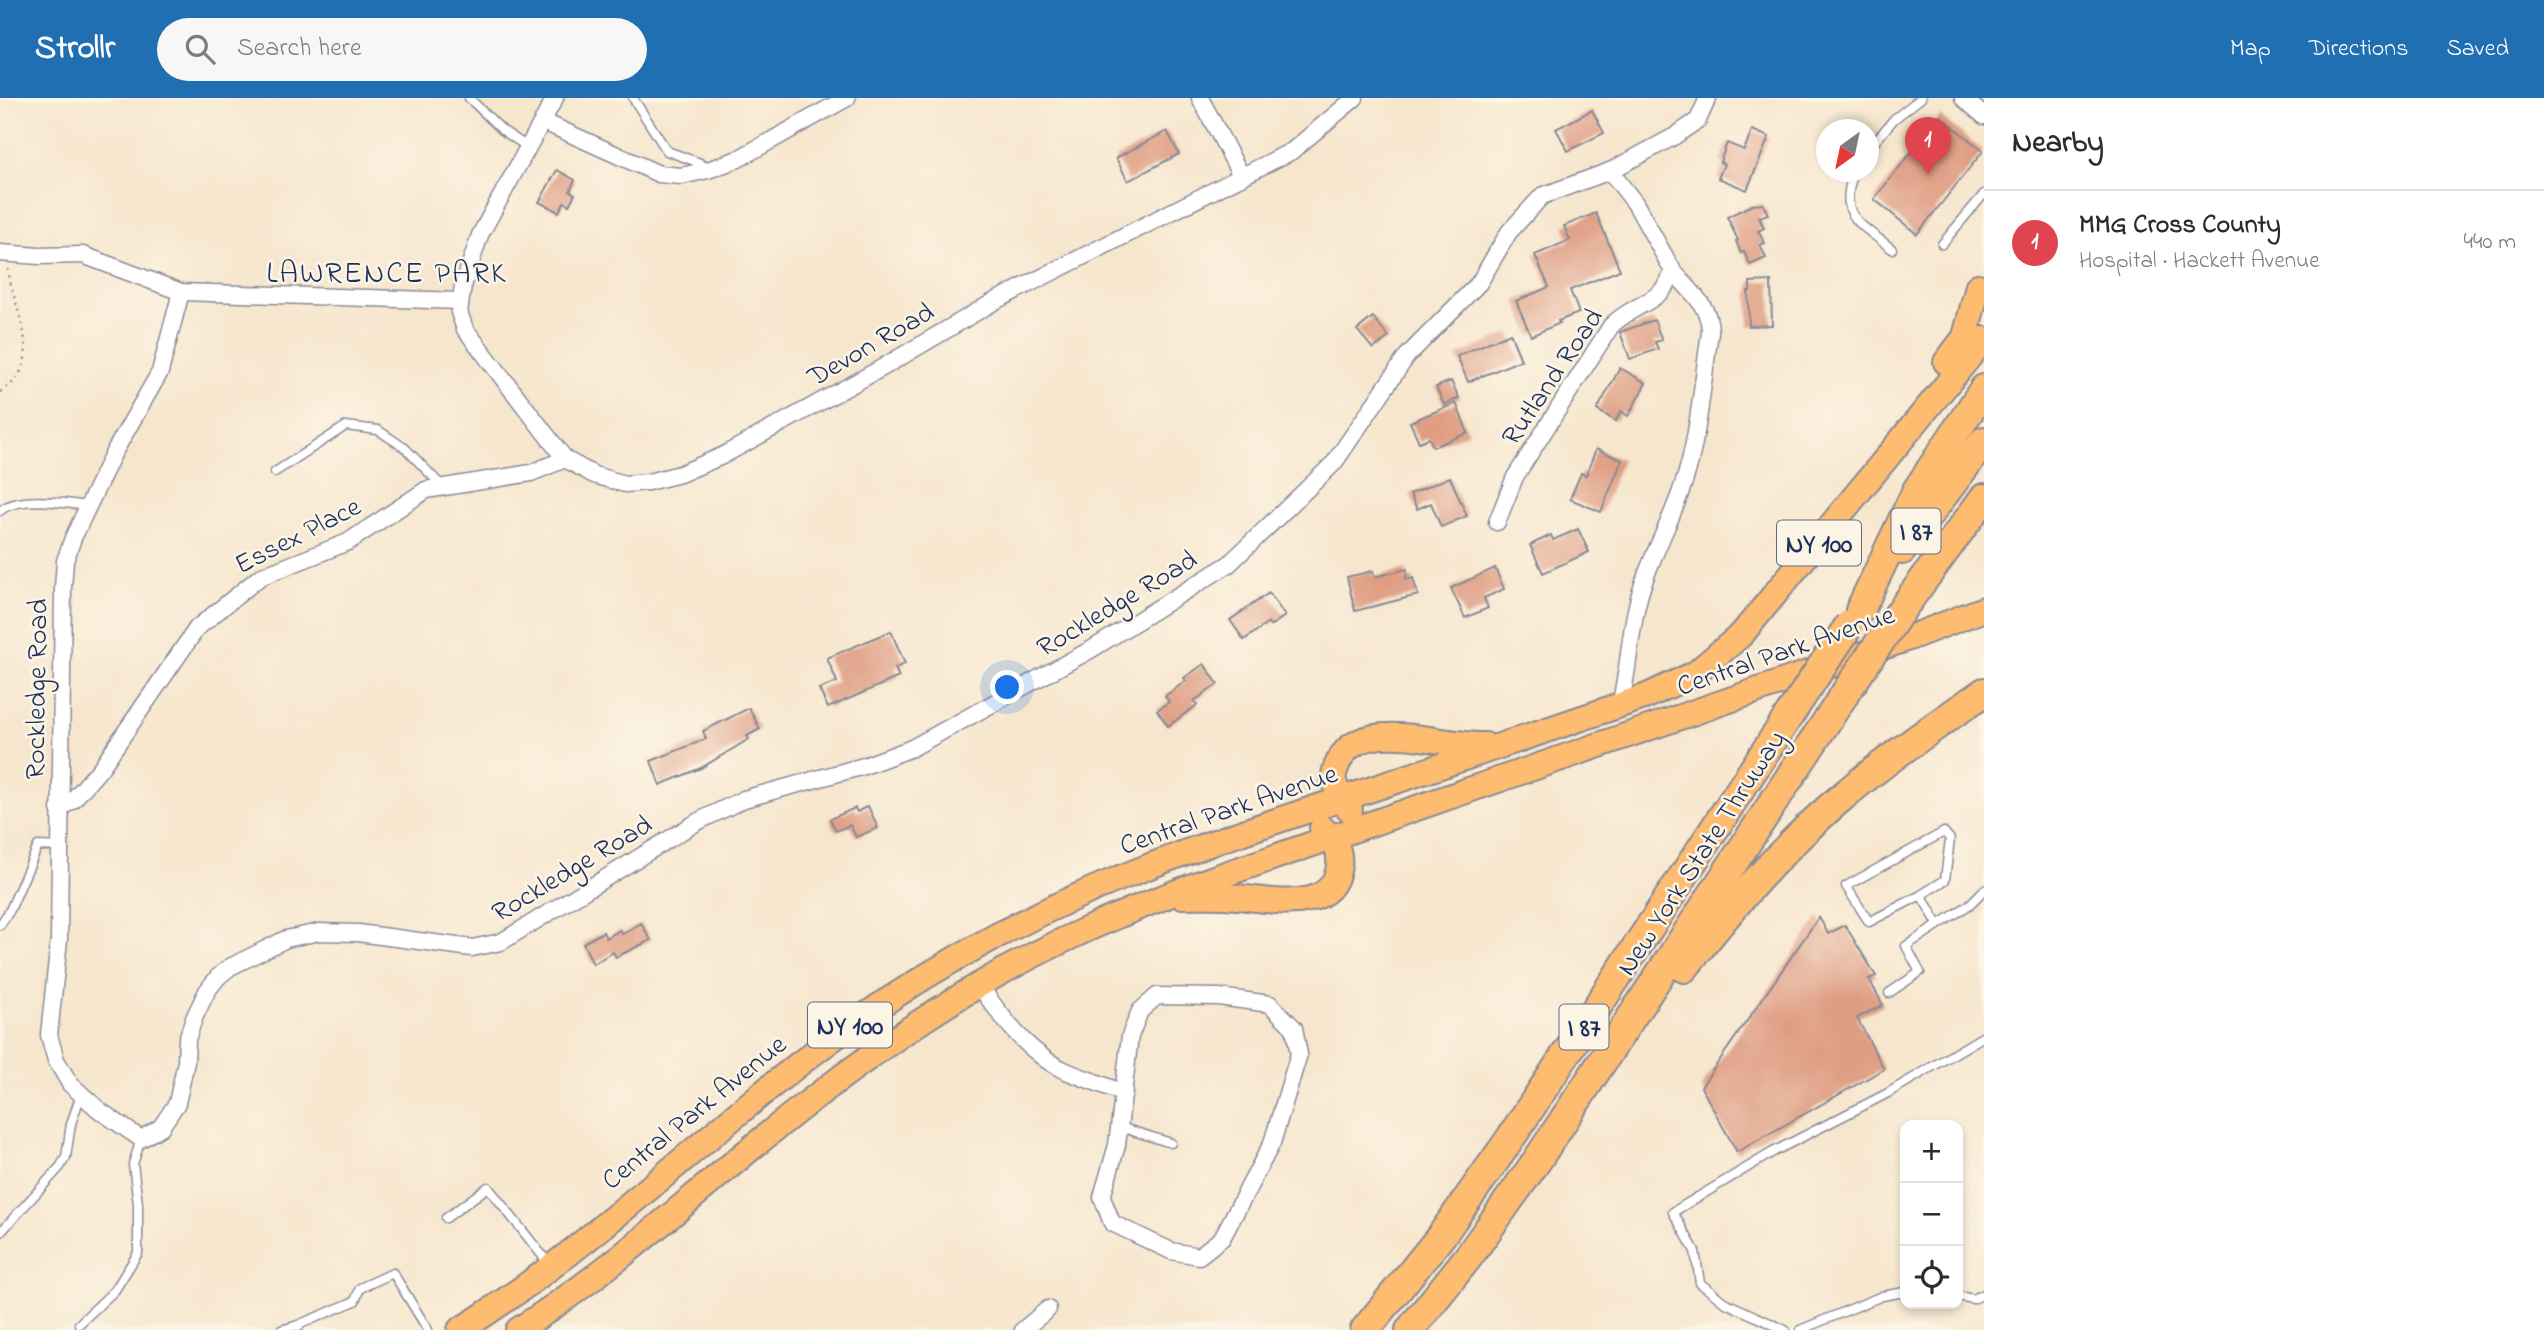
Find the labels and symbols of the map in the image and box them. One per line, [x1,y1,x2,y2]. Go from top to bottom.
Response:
pin: 1 [1905,117,1951,175]
north arrow [1816,119,1879,182]
district label: LAWRENCE PARK [266,253,508,297]
street label: Devon Road [800,293,943,399]
street label: Rutland Road [1493,301,1615,455]
street label: Essex Place [228,488,369,586]
road number: I 87 [1892,508,1940,554]
road number: NY 100 [1777,520,1861,565]
street label: Rockledge Road [1030,541,1206,669]
street label: Central Park Avenue [1672,596,1901,709]
street label: Rockledge Road [16,598,61,780]
your location [990,670,1024,704]
street label: New York State Thruway [1608,723,1798,985]
street label: Central Park Avenue [1115,755,1344,868]
street label: Rockledge Road [485,806,661,934]
road number: NY 100 [808,1002,892,1048]
road number: I 87 [1560,1004,1608,1050]
street label: Central Park Avenue [594,1026,797,1201]

